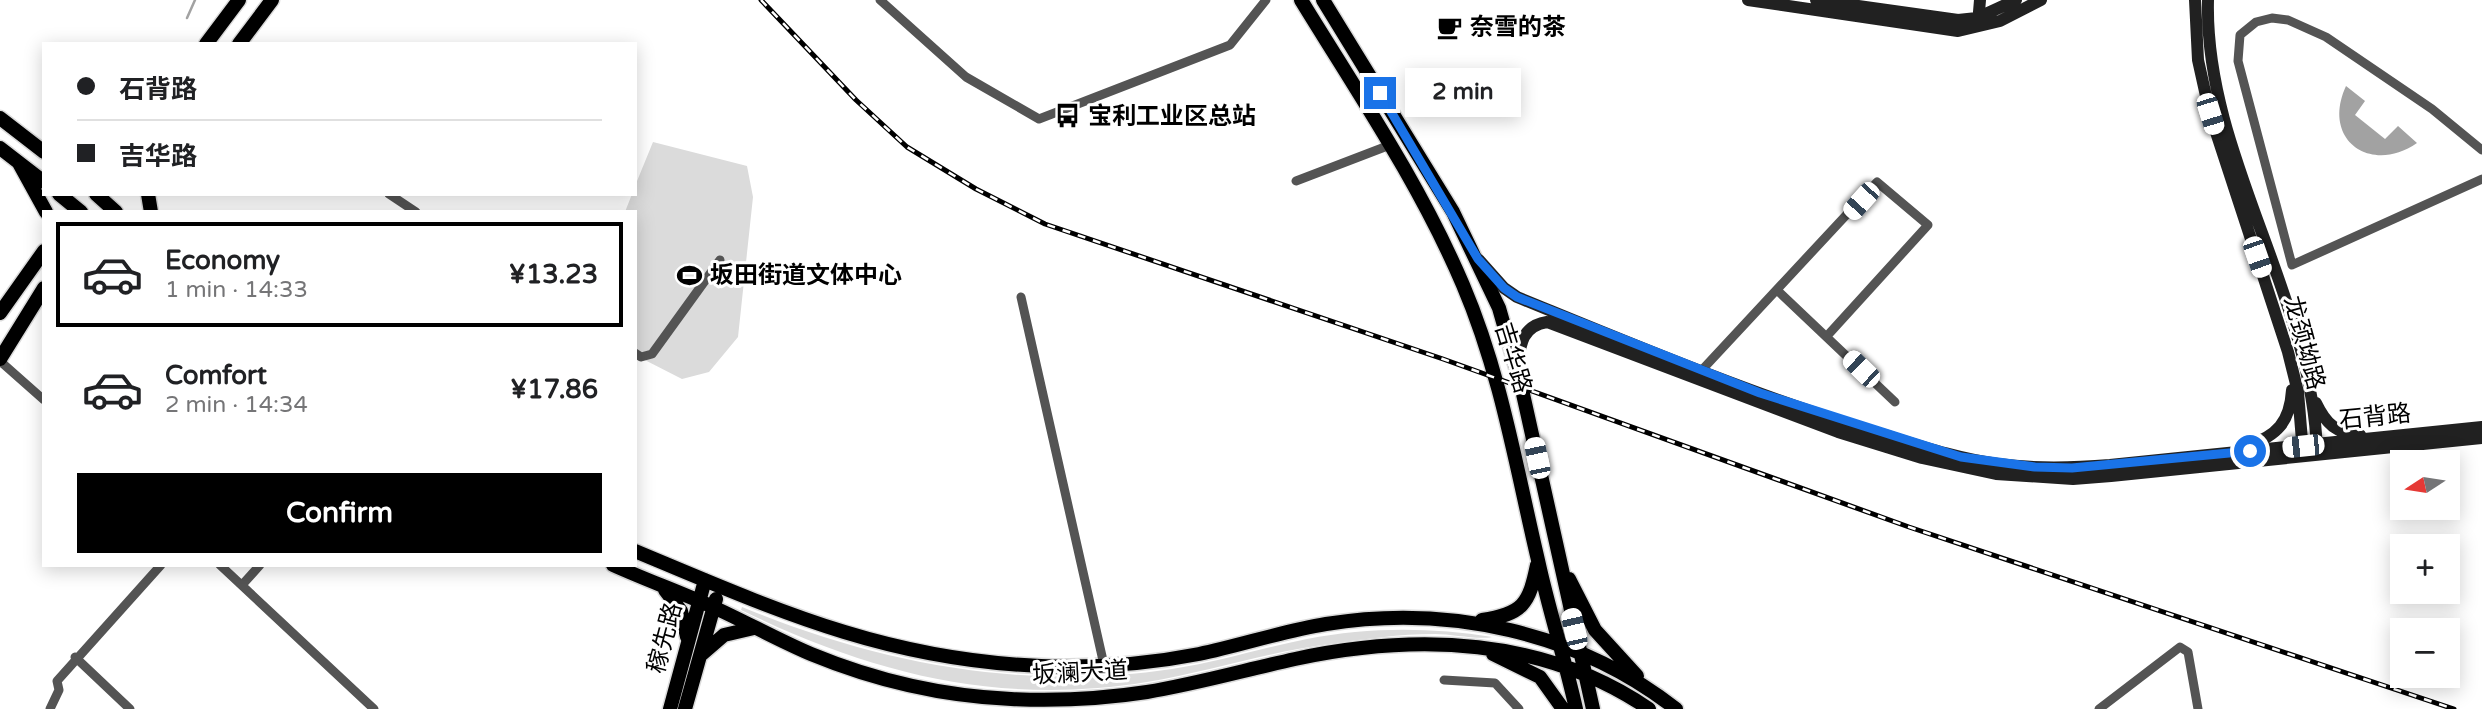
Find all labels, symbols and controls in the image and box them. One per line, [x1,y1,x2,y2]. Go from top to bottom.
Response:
cafe icon: 奈雪的茶 [1436,13,1464,41]
place label: 奈雪的茶 [1470,13,1566,42]
callout: 2 min [1404,68,1520,118]
text: 石背路 [119,74,197,105]
route end [1364,77,1396,109]
text: 2 min [1432,78,1494,106]
car [2194,91,2227,137]
bus stop icon: 宝利工业区总站 [1054,102,1082,130]
place label: 宝利工业区总站 [1088,102,1256,131]
text: 吉华路 [119,141,197,172]
car [1840,178,1883,224]
car [2241,234,2274,280]
icon: car [81,243,144,306]
text: Economy [165,245,280,276]
text: ¥13.23 [509,259,598,290]
sports icon: 坂田街道文体中心 [676,261,704,289]
place label: 坂田街道文体中心 [710,261,902,290]
text: 1 min · 14:33 [165,276,308,304]
street label: 龙颈坳路 [2278,293,2330,393]
street label: 吉华路 [1489,319,1537,397]
car [1839,347,1884,391]
icon: car [81,358,144,421]
text: Comfort [165,360,267,391]
text: ¥17.86 [510,374,598,405]
text: 2 min · 14:34 [165,391,308,419]
street label: 石背路 [2338,399,2412,435]
car [2282,433,2325,459]
car [1523,435,1552,481]
route start [2234,435,2266,467]
north arrow [2390,450,2460,520]
map controls [2390,450,2460,688]
button: Confirm [77,473,602,553]
button: + [2390,534,2460,604]
street label: 稼先路 [642,599,688,677]
car [1560,606,1589,652]
button: − [2390,618,2460,688]
street label: 坂澜大道 [1031,656,1129,690]

